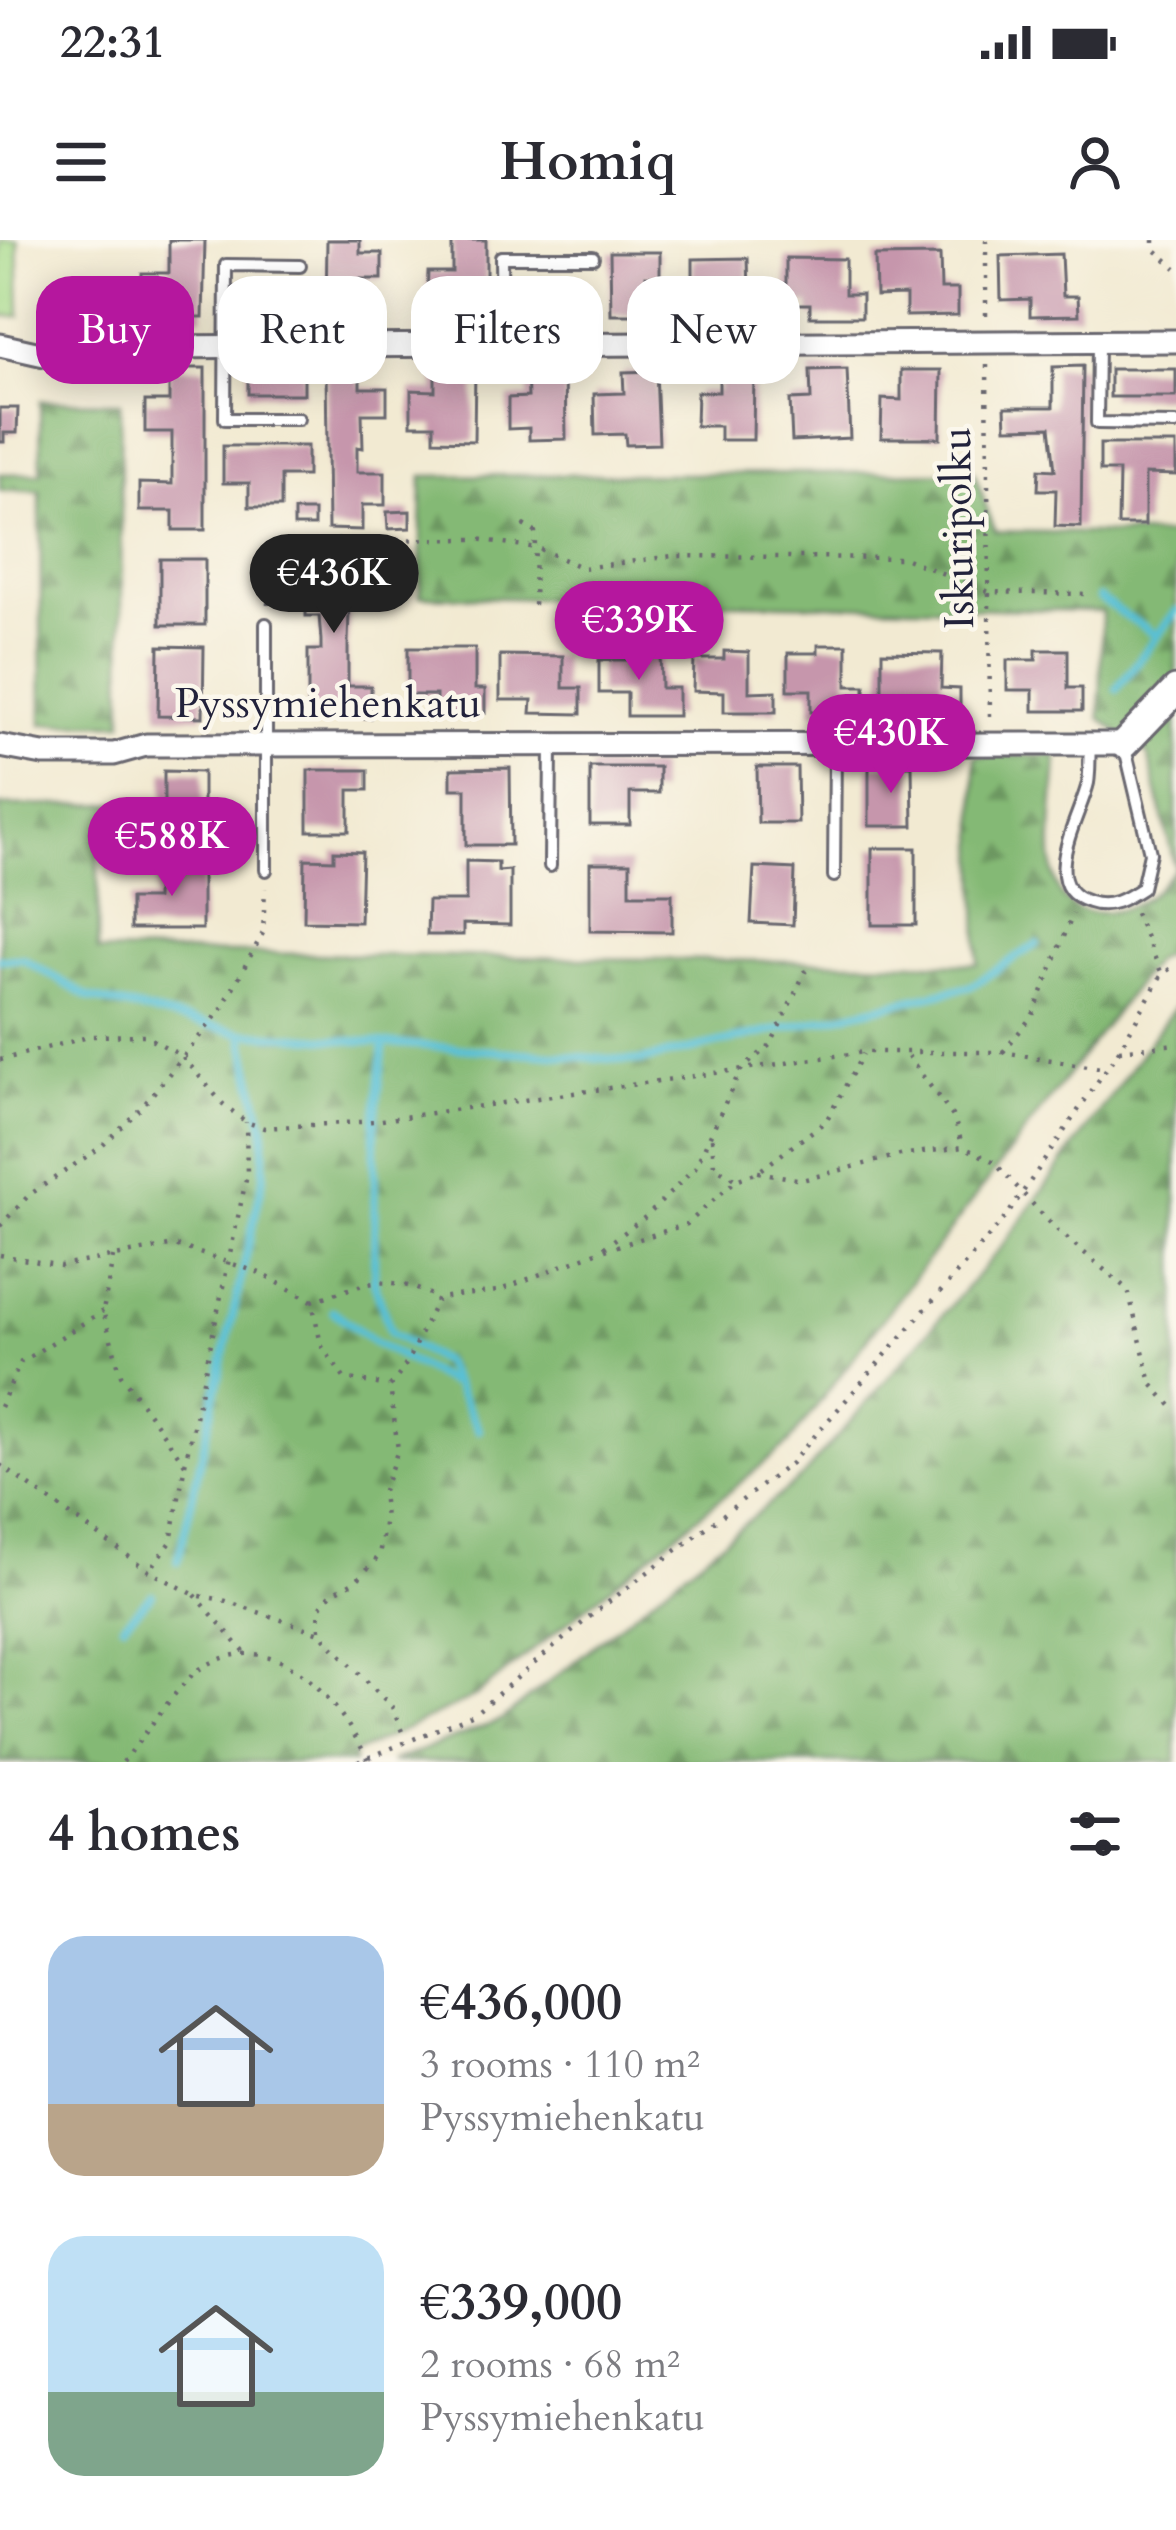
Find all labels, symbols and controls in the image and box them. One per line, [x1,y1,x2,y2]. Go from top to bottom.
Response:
text: 22:31 [60,12,165,73]
text: Homiq [500,126,676,199]
icon: menu [48,129,114,195]
icon: person [1062,129,1128,195]
chip: Buy [36,276,194,384]
chip: Rent [218,276,387,384]
chip: Filters [411,276,603,384]
chip: New [627,276,800,384]
street label: Iskuripolku [928,426,988,630]
pin: €436K [250,534,418,636]
text: €436K [277,546,391,599]
pin: €339K [555,581,723,683]
text: €339K [582,593,696,646]
street label: Pyssymiehenkatu [175,675,481,732]
pin: €430K [807,694,975,796]
text: €430K [834,706,948,759]
pin: €588K [88,797,256,899]
text: €588K [115,809,229,862]
text: 4 homes [48,1799,240,1869]
icon: filters [1062,1801,1128,1867]
text: €436,000 [420,1968,622,2038]
icon: home [144,1984,288,2128]
text: 3 rooms · 110 m² [420,2038,700,2091]
text: Pyssymiehenkatu [420,2091,705,2144]
text: €339,000 [420,2268,622,2338]
icon: home [144,2284,288,2428]
text: 2 rooms · 68 m² [420,2338,680,2391]
text: Pyssymiehenkatu [420,2391,705,2444]

